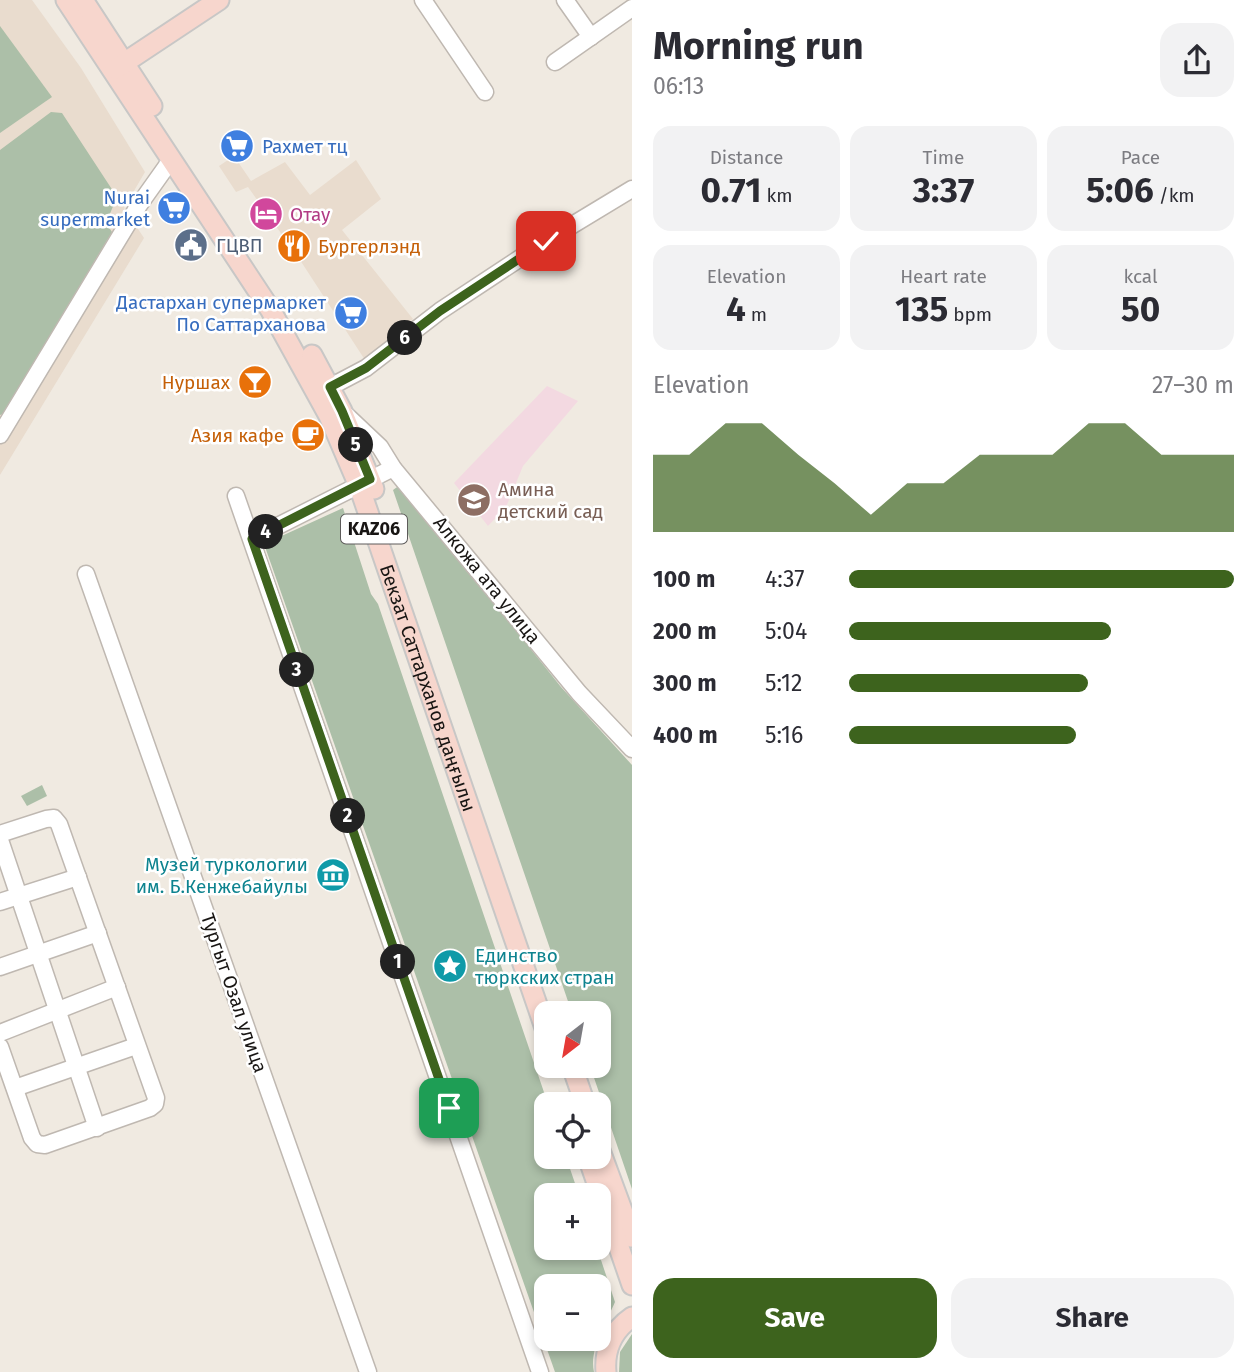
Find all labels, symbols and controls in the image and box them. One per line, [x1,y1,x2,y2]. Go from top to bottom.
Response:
text: Morning run [653,23,864,69]
button: share [1160,23,1234,97]
text: 06:13 [653,72,704,100]
supermarket icon: Рахмет тц [218,127,256,165]
place label: Рахмет тц [262,135,347,158]
text: Distance [710,146,783,169]
text: Time [923,146,964,169]
text: Pace [1121,146,1160,169]
text: 0.71 [700,169,762,211]
text: 3:37 [913,169,974,211]
text: 5:06 [1086,169,1154,211]
text: km [762,184,793,207]
text: /km [1154,184,1195,207]
place label: Nurai supermarket [40,186,150,231]
supermarket icon: Nurai supermarket [155,189,193,227]
hotel icon: Отау [247,195,285,233]
place label: Отау [290,203,331,226]
pin [516,211,576,271]
icon: check [527,222,565,260]
public building icon: ГЦВП [172,226,210,264]
restaurant icon: Бургерлэнд [275,227,313,265]
place label: ГЦВП [216,234,263,257]
place label: Бургерлэнд [318,235,421,258]
text: Elevation [707,265,786,288]
text: Heart rate [900,265,987,288]
text: kcal [1123,265,1158,288]
text: 4 [726,288,746,330]
text: 135 [895,288,948,330]
text: 50 [1121,288,1160,330]
place label: Дастархан супермаркет По Саттарханова [115,291,326,336]
supermarket icon: Дастархан супермаркет По Саттарханова [332,294,370,332]
text: m [746,303,767,326]
text: bpm [948,303,992,326]
pin: 6 [388,320,422,356]
text: 6 [399,326,410,349]
bar icon: Нуршах [236,363,274,401]
place label: Нуршах [162,371,231,394]
text: Elevation [653,371,749,399]
text: 27–30 m [1152,371,1234,399]
cafe icon: Азия кафе [289,416,327,454]
place label: Азия кафе [191,424,284,447]
pin: 5 [338,428,374,462]
text: 5 [350,433,361,456]
place label: Амина детский сад [498,478,603,523]
school or university icon: Амина детский сад [455,481,493,519]
street label: Алкожа ата улица [429,512,545,648]
pin: 4 [248,514,284,550]
road number: KАZ06 [341,514,407,544]
text: 4 [260,520,271,543]
street label: Бекзат Саттарханов даңғылы [375,561,481,814]
text: 100 m [653,565,715,593]
text: 4:37 [765,565,805,593]
text: 200 m [653,617,717,645]
text: 5:04 [765,617,807,645]
pin: 3 [280,652,314,688]
text: 3 [292,658,301,681]
text: 300 m [653,669,717,697]
text: 5:12 [765,669,802,697]
text: 400 m [653,721,718,749]
text: 5:16 [765,721,803,749]
pin: 2 [330,798,366,834]
text: 2 [343,804,352,827]
place label: Музей туркологии им. Б.Кенжебайулы [136,853,308,898]
museum icon: Музей туркологии им. Б.Кенжебайулы [314,856,352,894]
street label: Тургыт Озал улица [196,910,272,1076]
pin: 1 [380,944,416,979]
place label: Единство тюркских стран [475,944,614,989]
place icon: Единство тюркских стран [431,947,469,985]
text: 1 [393,950,402,973]
north arrow [534,1001,611,1078]
map controls [534,1001,611,1351]
pin [419,1078,479,1138]
icon: arrive [430,1089,468,1127]
button: locate [534,1092,611,1169]
button: + [534,1183,611,1260]
button: − [534,1274,611,1351]
button: Save [653,1278,937,1358]
button: Share [951,1278,1234,1358]

